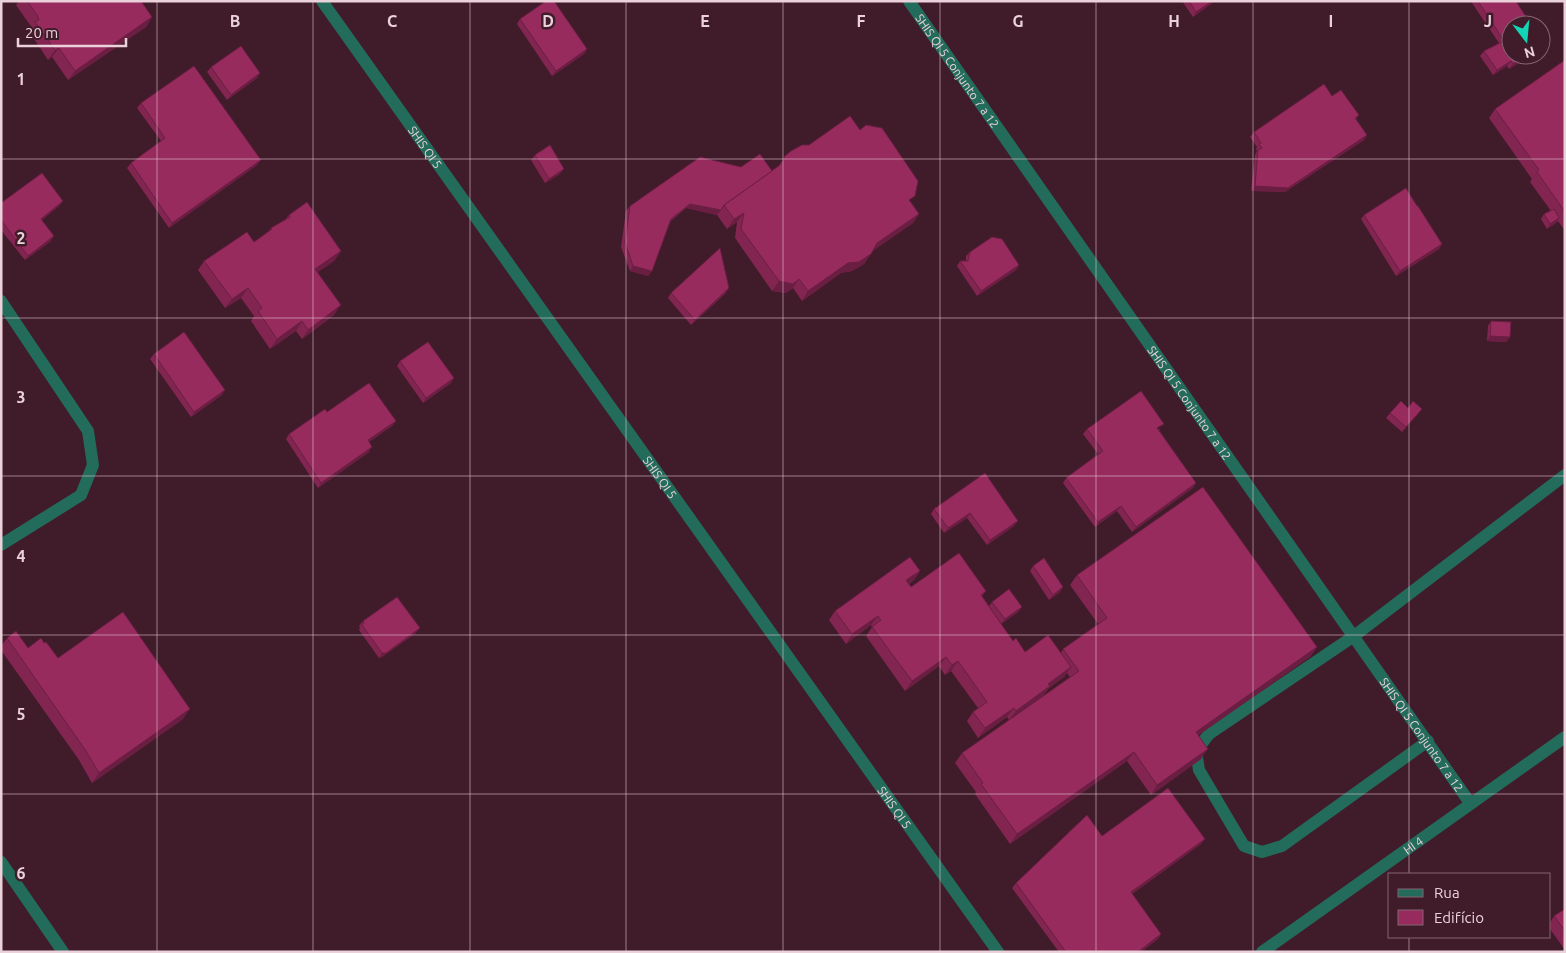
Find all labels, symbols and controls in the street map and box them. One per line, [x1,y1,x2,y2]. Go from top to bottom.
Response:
street label: SHIS QI 5 Conjunto 7 a 12 [913,11,1002,130]
text: B [230,12,240,30]
text: C [387,12,397,30]
text: D [542,12,554,30]
text: E [700,12,710,30]
text: F [857,12,866,30]
text: G [1012,12,1024,30]
text: H [1168,12,1180,30]
text: I [1329,12,1333,30]
text: J [1484,12,1492,30]
scale bar [18,15,125,47]
north arrow [1501,15,1551,65]
text: 20 m [25,24,58,41]
text: N [1522,43,1537,62]
text: 1 [16,70,26,88]
street label: SHIS QI 5 [406,123,445,171]
text: 2 [16,229,26,247]
street label: SHIS QI 5 Conjunto 7 a 12 [1146,343,1234,462]
text: 3 [16,388,26,406]
street label: SHIS QI 5 [641,453,680,501]
text: 4 [16,547,26,565]
street label: SHIS QI 5 Conjunto 7 a 12 [1378,675,1466,794]
text: 5 [16,705,26,723]
street label: SHIS QI 5 [876,783,914,831]
street label: HI 4 [1401,833,1425,856]
text: 6 [16,864,26,882]
legend [1388,873,1551,938]
text: Rua [1434,884,1460,901]
text: Edifício [1434,909,1484,926]

